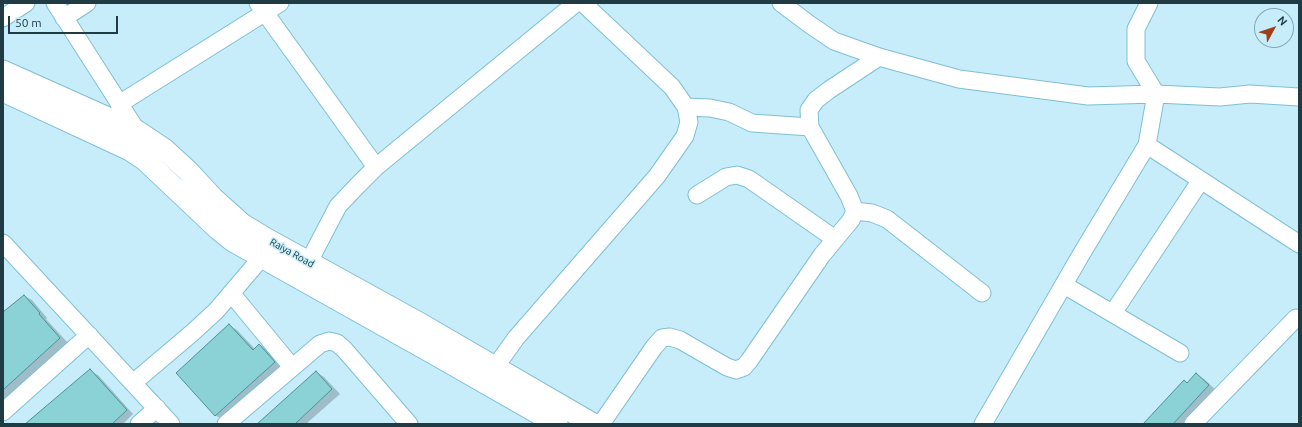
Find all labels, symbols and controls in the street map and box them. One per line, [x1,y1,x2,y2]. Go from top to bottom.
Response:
scale bar [10,8,120,34]
north arrow [1254,8,1294,48]
text: N [1275,14,1290,28]
text: 50 m [15,16,42,29]
street label: Raiya Road [268,236,316,270]

